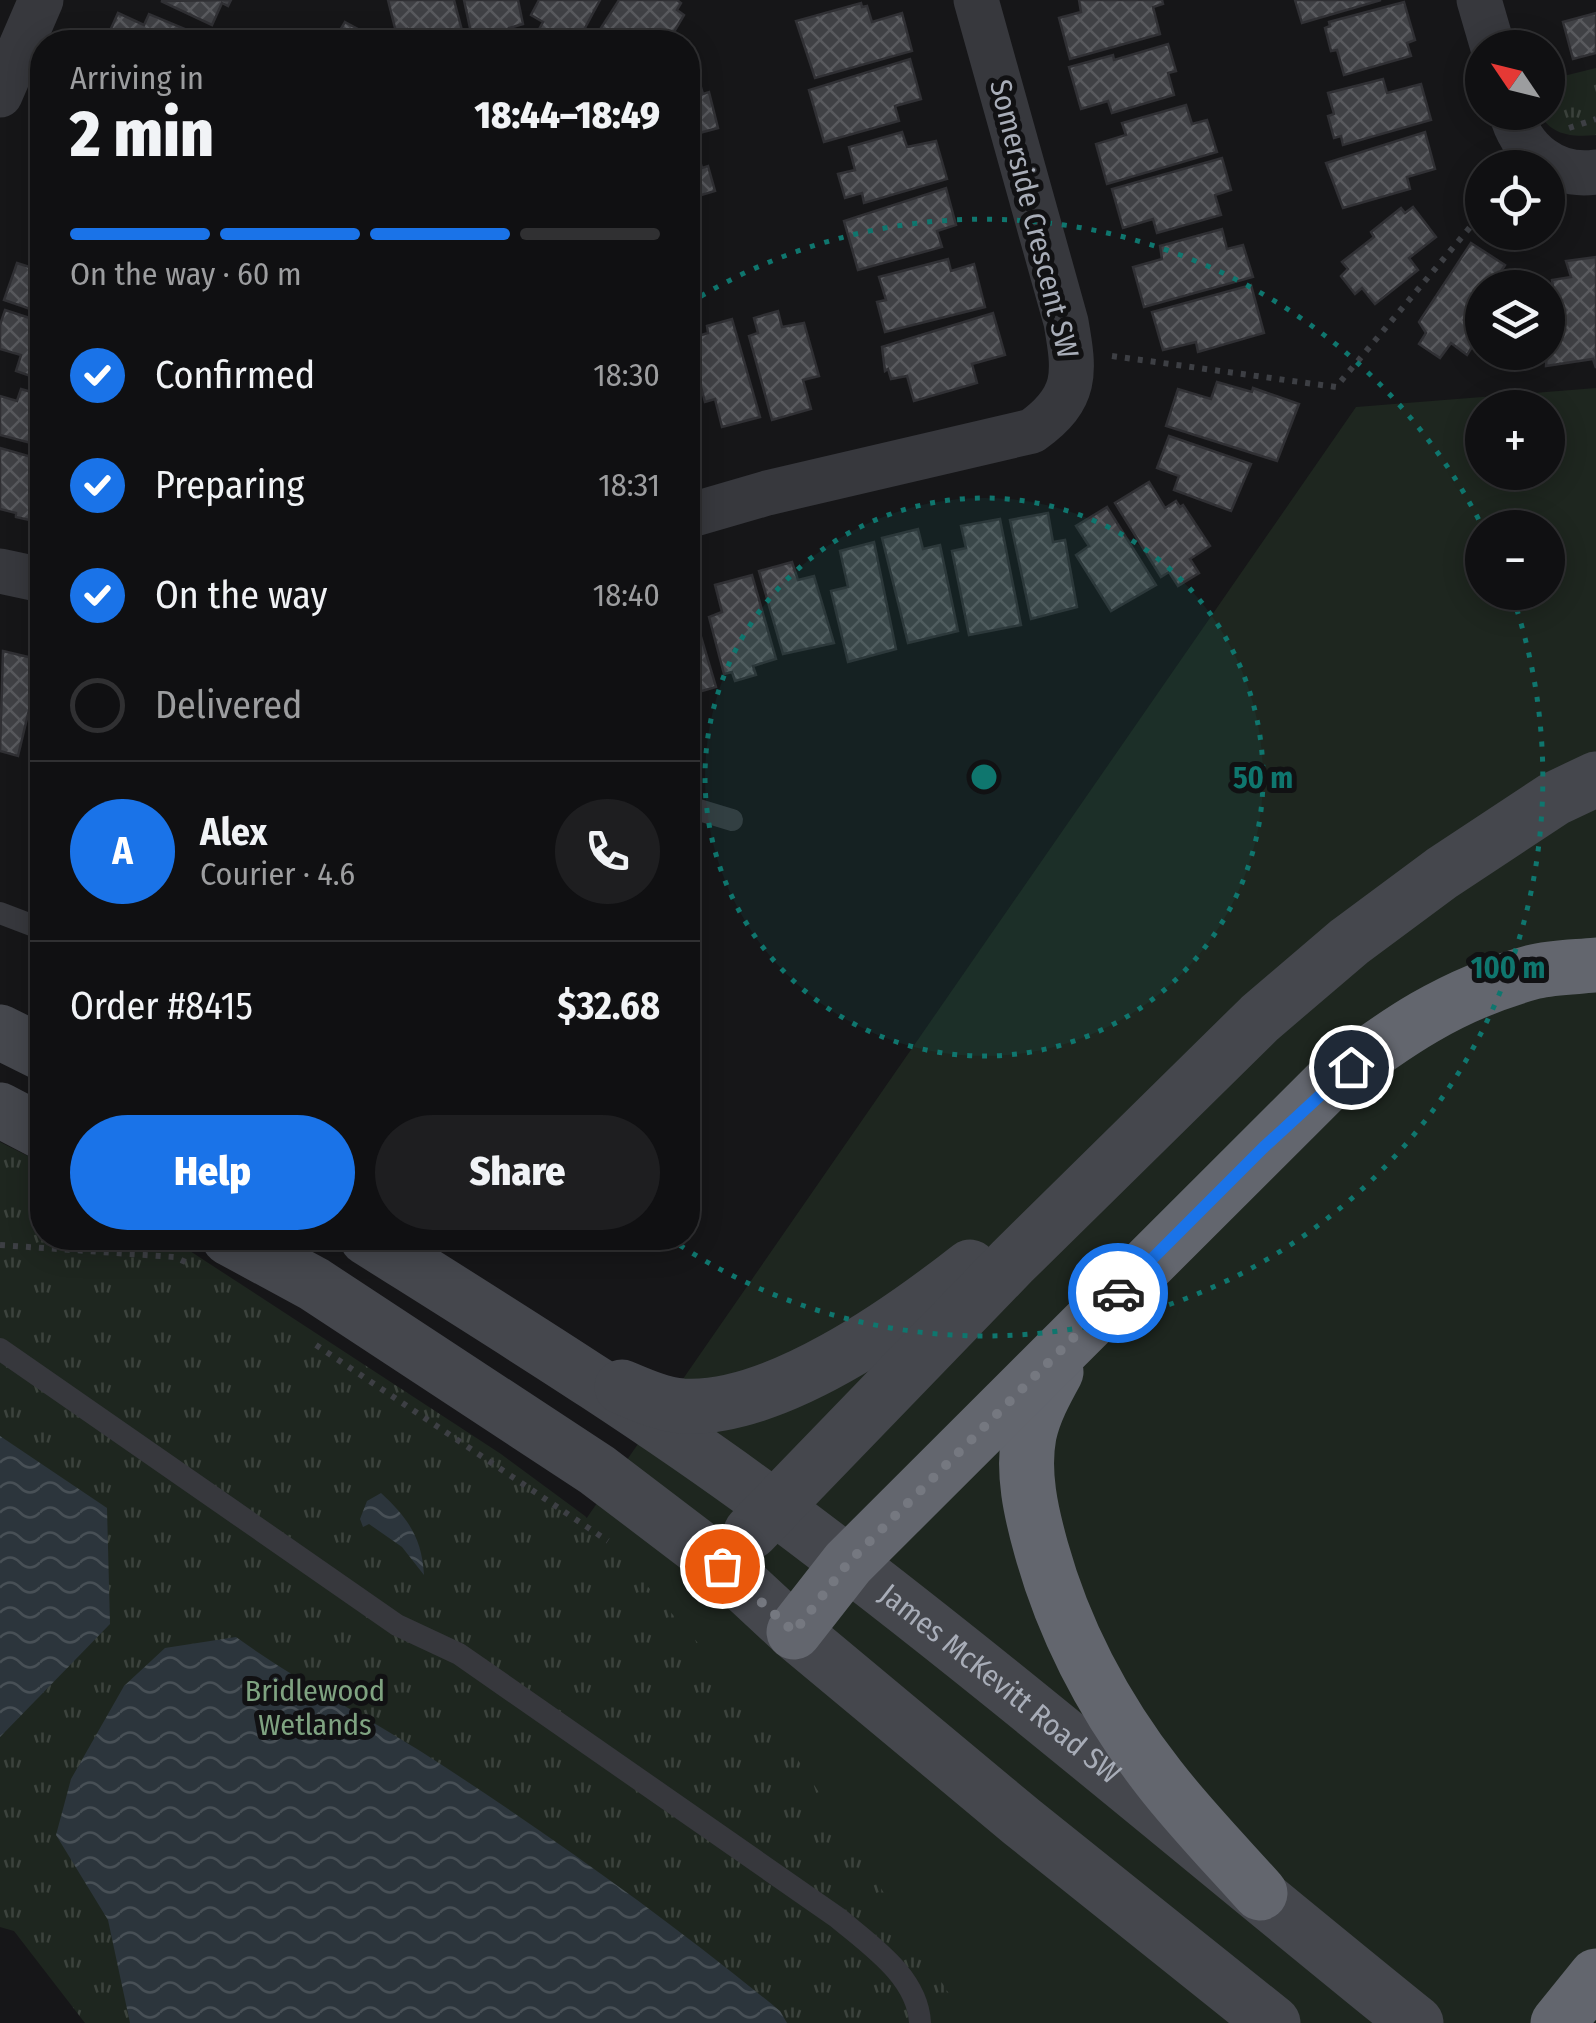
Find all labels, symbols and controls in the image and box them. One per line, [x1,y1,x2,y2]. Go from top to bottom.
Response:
north arrow [1465,30,1565,130]
map controls [1465,30,1565,610]
text: Arriving in [70,59,204,97]
street label: Somerside Crescent SW [982,76,1086,362]
text: 18:44–18:49 [475,92,660,138]
text: 2 min [70,95,214,173]
button: locate [1465,150,1565,250]
text: On the way · 60 m [70,255,302,293]
button: layers [1465,270,1565,370]
icon: check [70,348,125,403]
text: Confirmed [155,352,315,398]
text: 18:30 [593,356,660,394]
button: + [1465,390,1565,490]
icon: check [70,458,125,513]
text: Preparing [155,462,304,508]
text: 18:31 [598,466,660,504]
button: − [1465,510,1565,610]
icon: check [70,568,125,623]
text: On the way [155,572,327,618]
text: 18:40 [593,576,660,614]
text: Delivered [155,682,302,728]
centre of rings [966,759,1002,795]
text: 50 m [1233,760,1293,796]
button: phone [555,799,660,904]
text: Alex [200,809,267,855]
text: A [112,828,133,874]
text: Courier · 4.6 [200,855,355,893]
text: 100 m [1471,950,1545,986]
text: Order #8415 [70,983,253,1029]
text: $32.68 [558,983,660,1029]
pin [1309,1025,1394,1110]
icon: home [1324,1040,1379,1095]
button: Help [70,1115,355,1230]
button: Share [375,1115,660,1230]
courier [1068,1243,1168,1343]
icon: car [1091,1266,1146,1321]
pin [680,1524,765,1609]
icon: bag [695,1539,750,1594]
street label: James McKevitt Road SW [872,1576,1128,1792]
park label: Bridlewood Wetlands [245,1673,385,1743]

